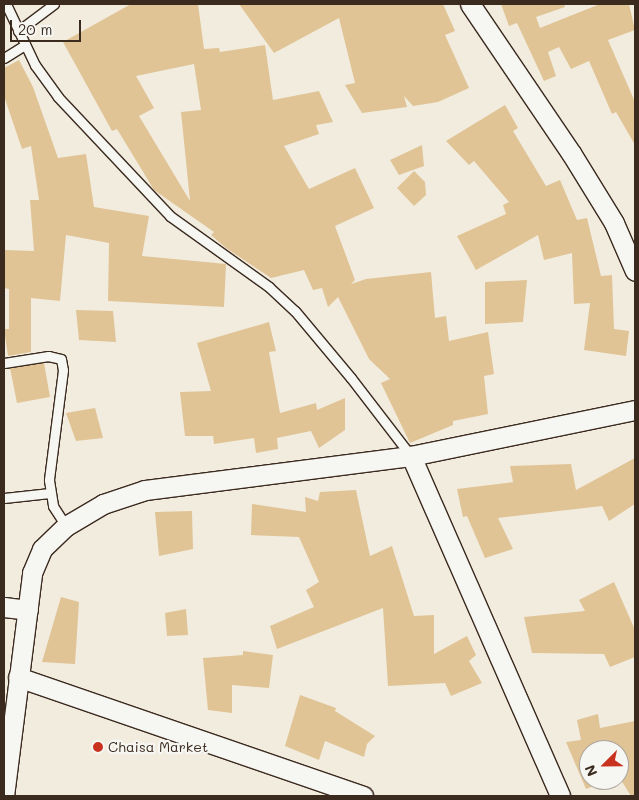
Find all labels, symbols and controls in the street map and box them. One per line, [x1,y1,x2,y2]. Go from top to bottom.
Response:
scale bar [12,10,84,42]
text: 20 m [18,19,52,39]
place label: Chaisa Market [108,739,208,755]
north arrow [579,740,629,790]
marker: Chaisa Market [92,741,104,753]
text: N [580,762,601,779]

